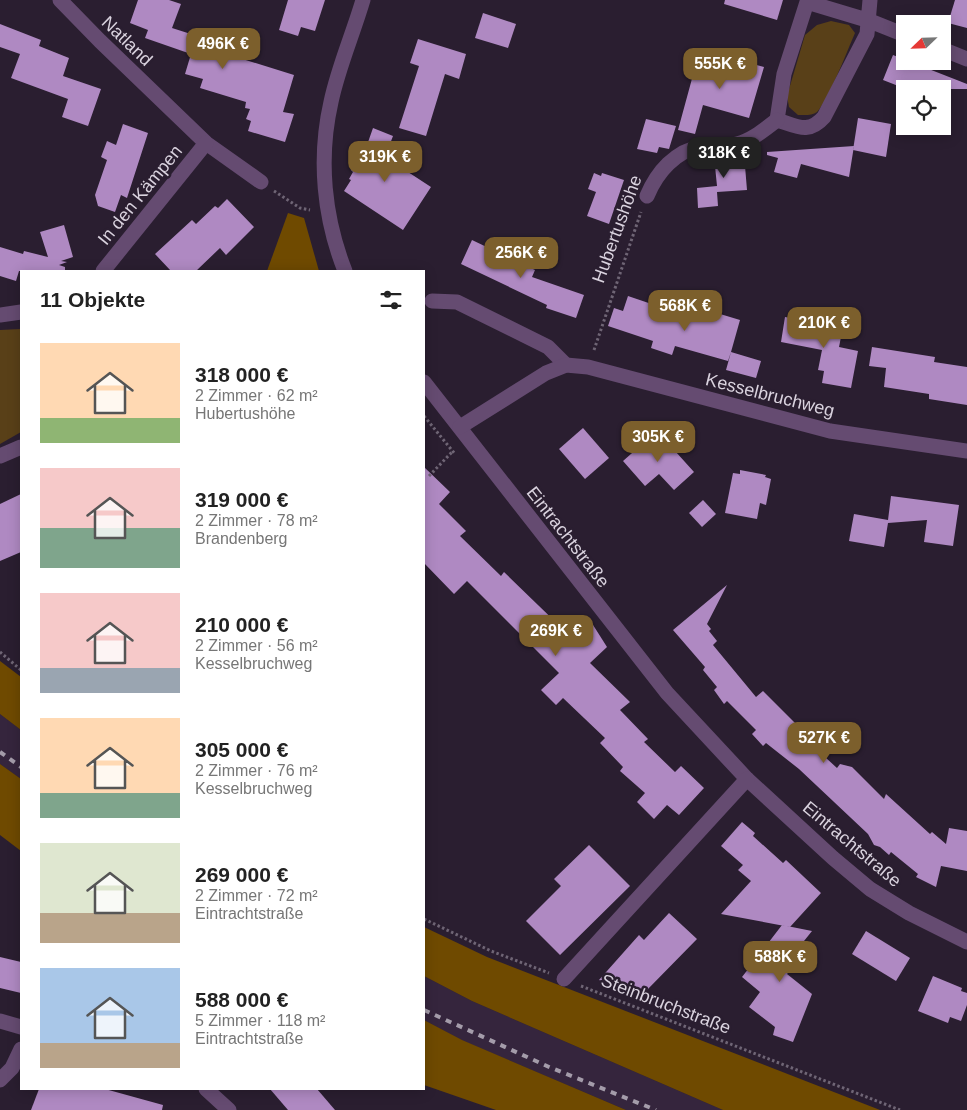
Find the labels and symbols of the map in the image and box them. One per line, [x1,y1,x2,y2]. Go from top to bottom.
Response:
street label: Natland [98,12,156,70]
north arrow [896,15,951,70]
pin: 496K € [182,28,264,70]
pin: 555K € [679,48,761,90]
pin: 318K € [683,136,765,179]
pin: 319K € [344,140,426,183]
street label: In den Kämpen [94,141,186,249]
street label: Hubertushöhe [588,172,646,286]
pin: 256K € [480,236,562,279]
pin: 568K € [644,290,726,332]
pin: 210K € [783,306,865,349]
street label: Kesselbruchweg [704,369,836,421]
pin: 305K € [617,420,699,463]
street label: Eintrachtstraße [523,483,613,591]
pin: 269K € [515,614,597,657]
pin: 527K € [783,722,865,764]
street label: Eintrachtstraße [799,797,905,891]
pin: 588K € [739,940,821,983]
street label: Steinbruchstraße [598,970,734,1038]

